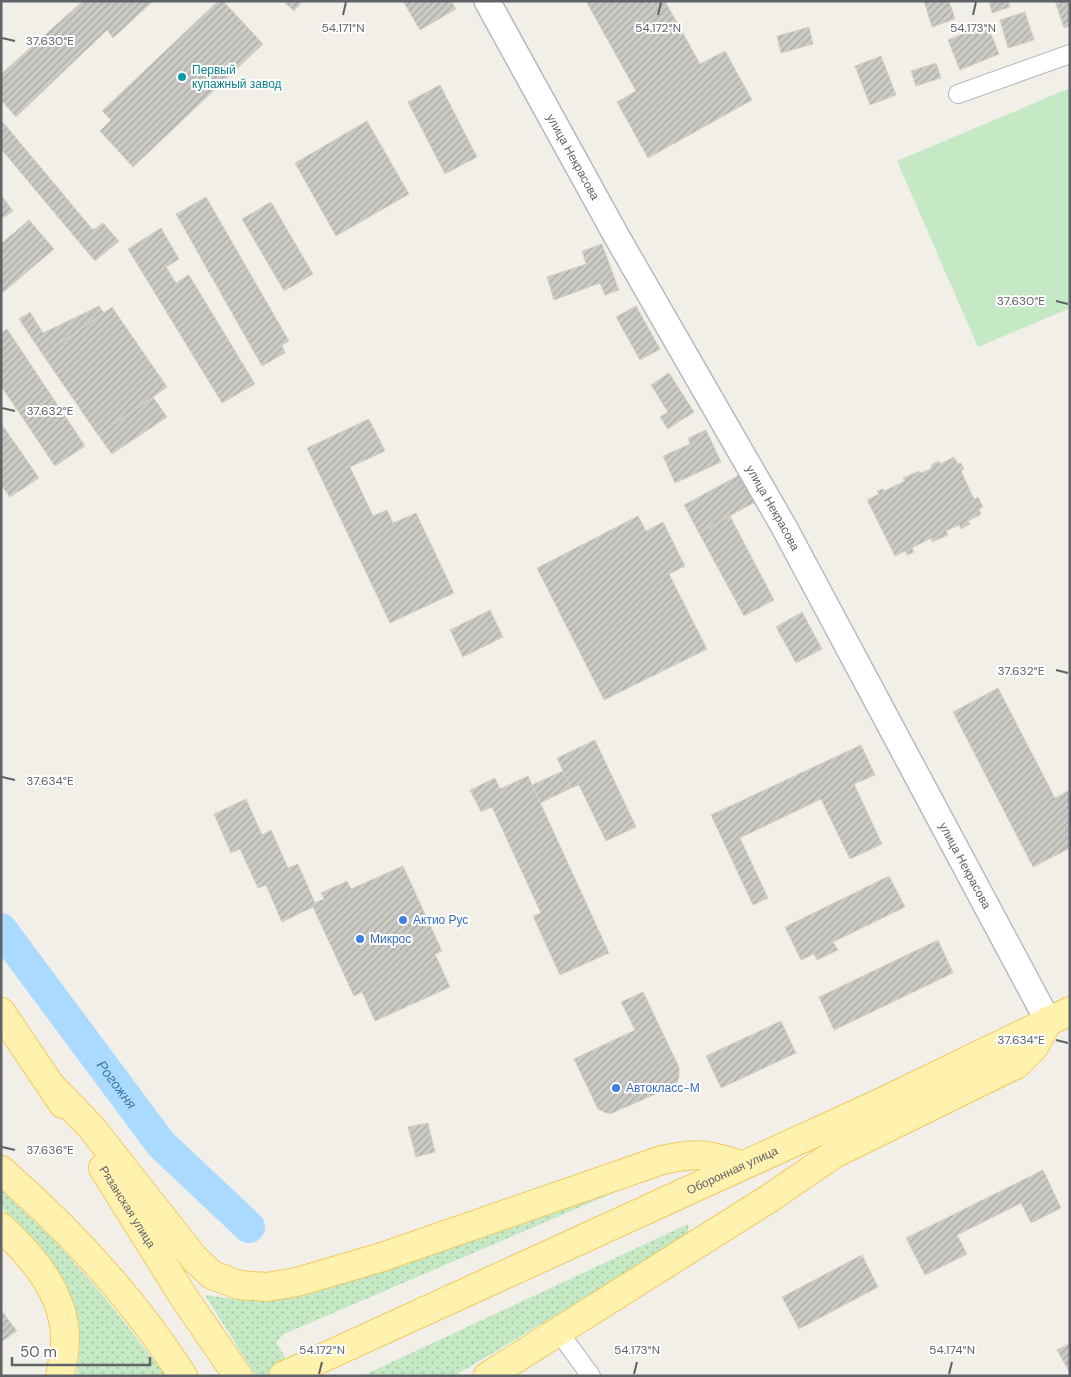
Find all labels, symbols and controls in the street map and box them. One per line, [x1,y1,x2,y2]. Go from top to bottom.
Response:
text: 54.171°N [321,20,365,36]
text: 54.172°N [635,20,681,36]
text: 54.173°N [950,20,996,36]
text: 37.630°E [26,33,74,49]
place label: Первый купажный завод [192,62,282,92]
marker: Первый купажный завод [176,71,188,83]
street label: улица Некрасова [543,111,603,203]
text: 37.630°E [997,293,1045,309]
text: 37.632°E [26,403,74,419]
street label: улица Некрасова [742,462,803,554]
text: 37.632°E [997,663,1045,679]
text: 37.634°E [26,773,74,789]
street label: улица Некрасова [935,819,995,912]
place label: Актио Рус [413,912,468,928]
marker: Актио Рус [397,914,409,926]
place label: Микрос [370,931,411,947]
marker: Микрос [354,933,366,945]
text: 37.634°E [997,1032,1045,1048]
water label: Рогожня [93,1057,141,1113]
place label: Автокласс-М [626,1080,700,1096]
marker: Автокласс-М [610,1082,622,1094]
text: 37.636°E [26,1142,74,1158]
street label: Оборонная улица [684,1143,781,1198]
street label: Рязанская улица [96,1163,159,1251]
scale bar [12,1334,150,1366]
text: 50 m [20,1342,57,1362]
text: 54.172°N [299,1342,345,1358]
text: 54.173°N [614,1342,660,1358]
text: 54.174°N [929,1342,975,1358]

